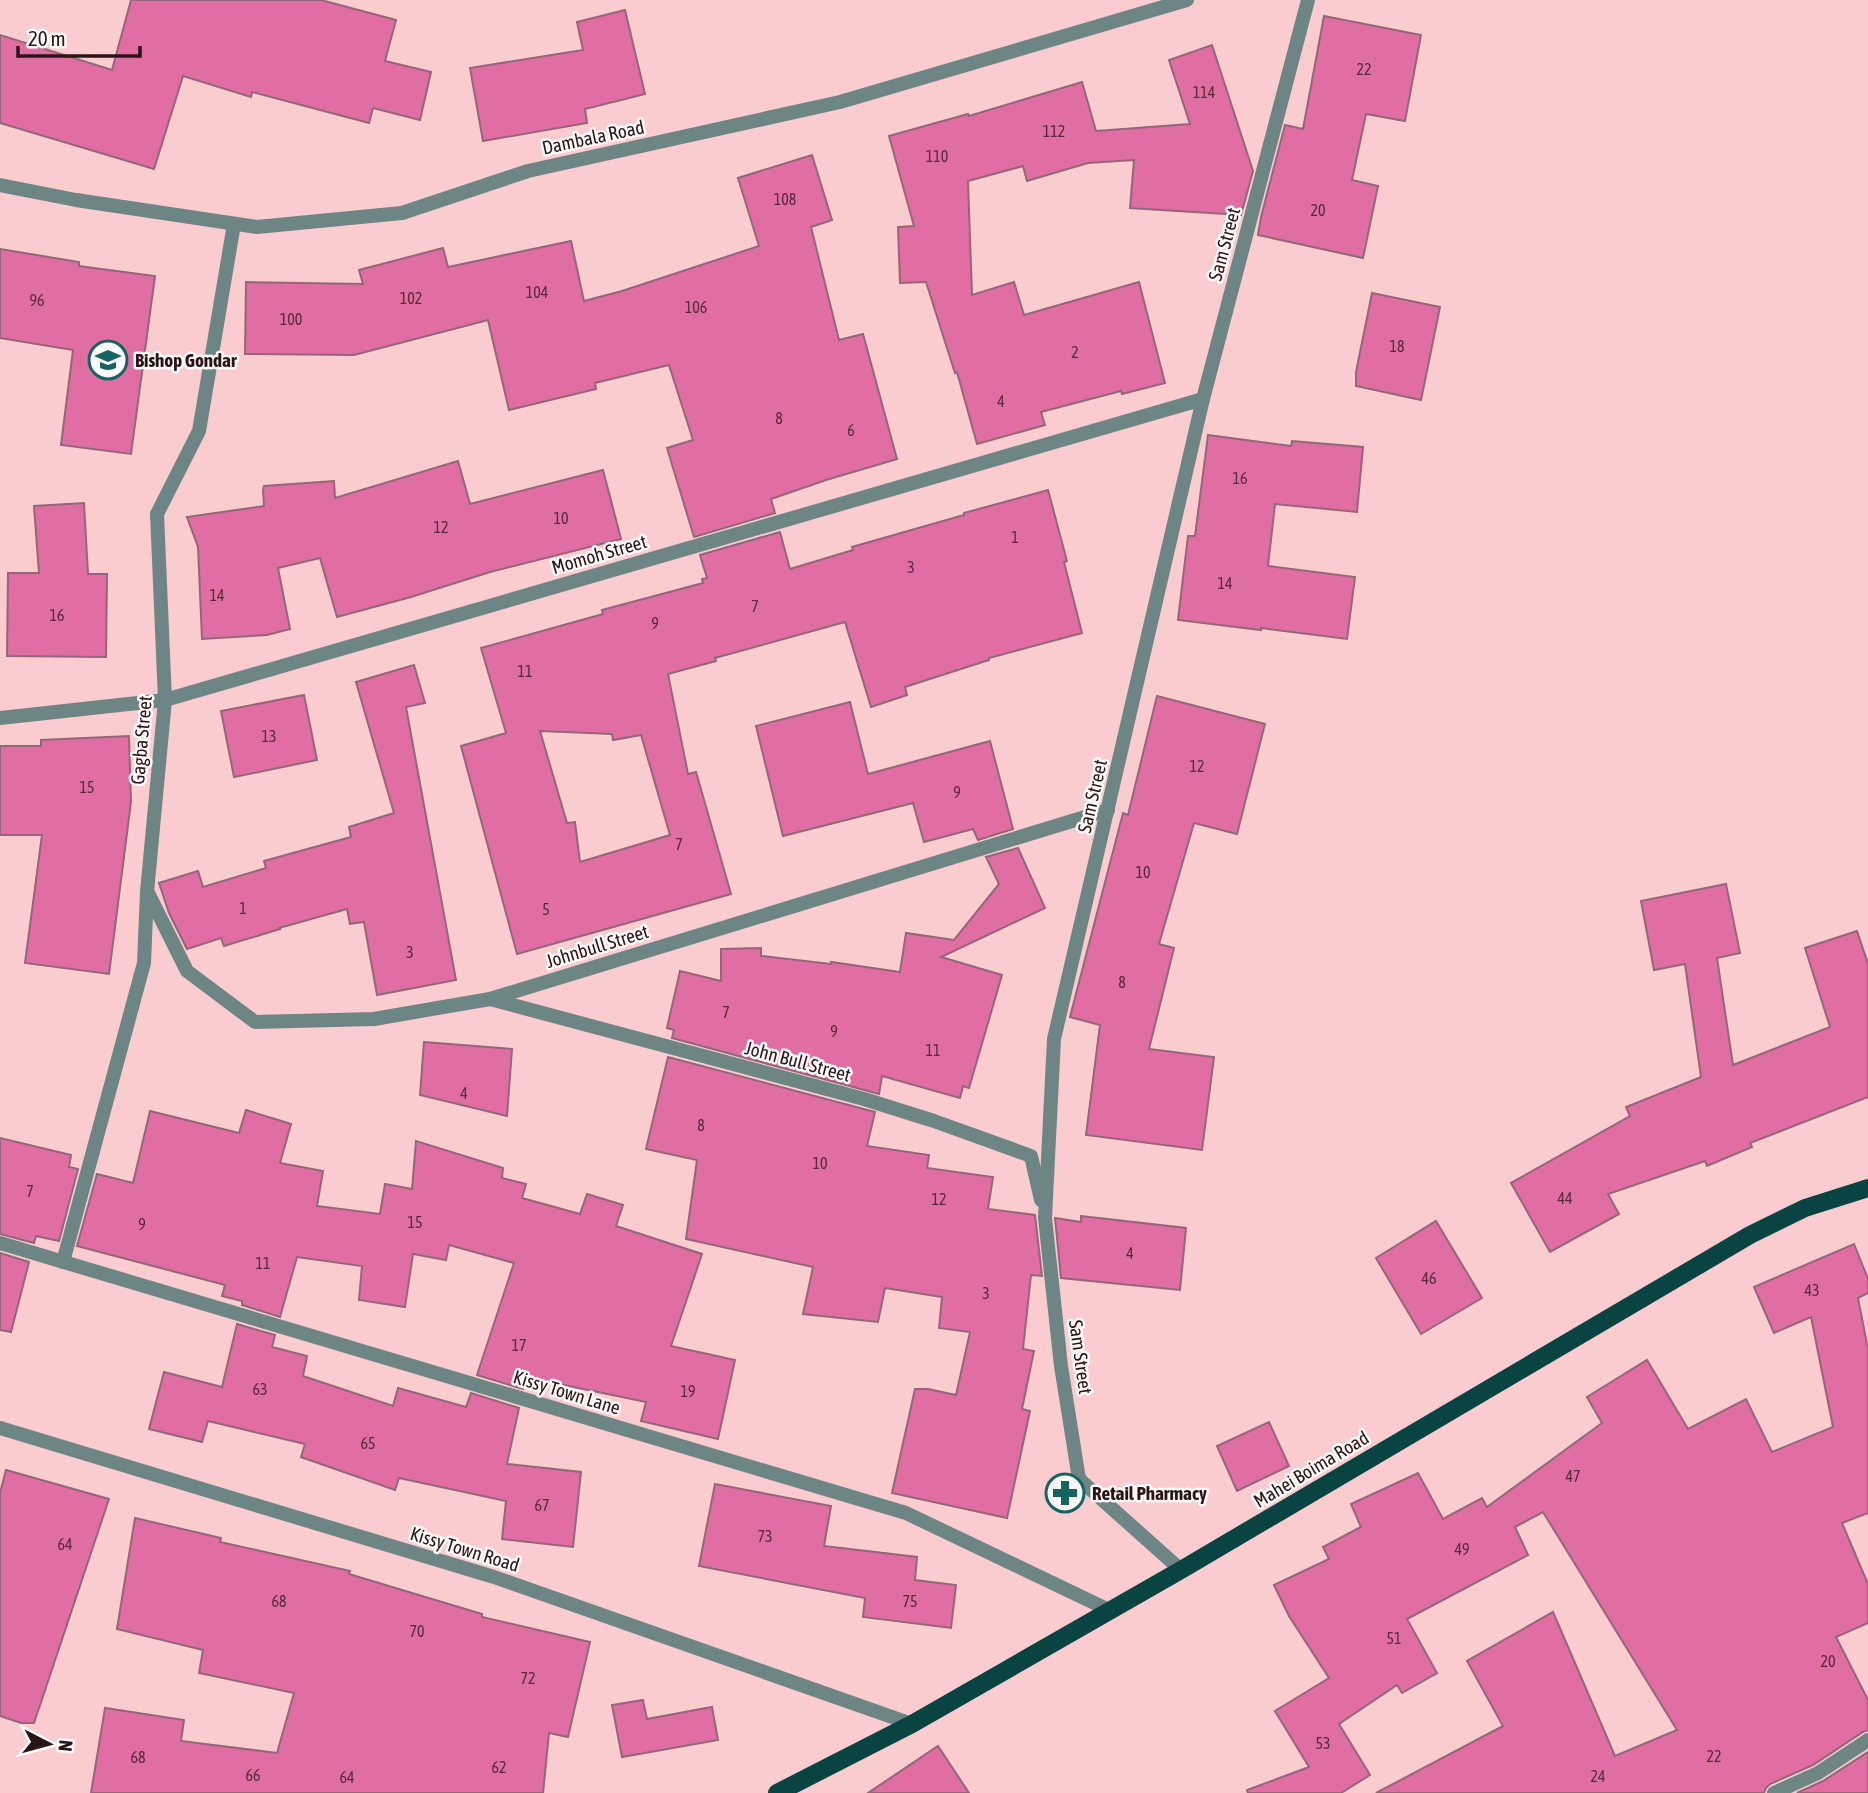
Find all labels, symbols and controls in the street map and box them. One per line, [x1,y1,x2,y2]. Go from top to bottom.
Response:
scale bar [18,14,140,58]
text: 20 m [28,26,66,50]
house number: 22 [1356,60,1372,78]
house number: 114 [1193,83,1215,101]
street label: Dambala Road [540,115,646,159]
house number: 112 [1043,122,1065,140]
house number: 110 [926,147,948,165]
house number: 108 [774,190,796,208]
house number: 20 [1310,201,1326,219]
street label: Sam Street [1204,205,1244,283]
house number: 104 [526,283,548,301]
house number: 102 [400,289,422,307]
house number: 96 [29,291,45,309]
house number: 106 [685,298,707,316]
house number: 100 [280,310,302,328]
house number: 18 [1389,337,1405,355]
school or university icon: Bishop Gondar [87,339,129,381]
house number: 2 [1071,343,1079,361]
place label: Bishop Gondar [135,349,237,371]
house number: 4 [997,392,1005,410]
house number: 8 [775,409,783,427]
house number: 6 [847,421,855,439]
house number: 16 [1232,469,1248,487]
house number: 10 [553,509,569,527]
house number: 12 [433,518,449,536]
house number: 1 [1011,528,1019,546]
street label: Momoh Street [549,530,649,578]
house number: 3 [907,558,915,576]
house number: 14 [1217,574,1233,592]
house number: 14 [209,586,225,604]
house number: 7 [751,597,759,615]
house number: 16 [49,606,65,624]
house number: 9 [651,614,659,632]
house number: 11 [517,662,533,680]
street label: Gagba Street [126,695,156,785]
house number: 13 [261,727,277,745]
street label: Sam Street [1073,757,1111,835]
house number: 12 [1189,757,1205,775]
house number: 15 [79,778,95,796]
house number: 9 [953,783,961,801]
house number: 7 [675,835,683,853]
house number: 10 [1135,863,1151,881]
house number: 1 [239,899,247,917]
house number: 5 [542,900,550,918]
street label: Johnbull Street [543,920,651,972]
house number: 3 [406,943,414,961]
house number: 8 [1118,973,1126,991]
house number: 7 [722,1003,730,1021]
house number: 9 [830,1022,838,1040]
street label: John Bull Street [743,1036,853,1086]
house number: 11 [925,1041,941,1059]
house number: 4 [460,1084,468,1102]
house number: 8 [697,1116,705,1134]
house number: 10 [812,1154,828,1172]
house number: 7 [26,1182,34,1200]
house number: 44 [1557,1189,1573,1207]
house number: 12 [931,1190,947,1208]
house number: 15 [407,1213,423,1231]
house number: 9 [138,1215,146,1233]
house number: 4 [1126,1244,1134,1262]
house number: 11 [255,1254,271,1272]
house number: 46 [1421,1269,1437,1287]
house number: 43 [1804,1281,1820,1299]
house number: 3 [982,1284,990,1302]
street label: Sam Street [1065,1318,1097,1396]
house number: 17 [511,1336,527,1354]
street label: Kissy Town Lane [511,1365,623,1419]
house number: 63 [252,1380,268,1398]
house number: 19 [680,1382,696,1400]
street label: Mahei Boima Road [1250,1426,1372,1512]
house number: 65 [360,1434,376,1452]
house number: 47 [1565,1467,1581,1485]
pharmacy icon: Retail Pharmacy [1044,1472,1086,1514]
place label: Retail Pharmacy [1092,1482,1207,1504]
house number: 67 [534,1496,550,1514]
street label: Kissy Town Road [408,1522,522,1576]
house number: 73 [757,1527,773,1545]
house number: 64 [57,1535,73,1553]
house number: 49 [1454,1540,1470,1558]
house number: 68 [271,1592,287,1610]
house number: 75 [902,1592,918,1610]
house number: 70 [409,1622,425,1640]
house number: 51 [1386,1629,1402,1647]
house number: 20 [1820,1652,1836,1670]
house number: 72 [520,1669,536,1687]
north arrow [14,1709,84,1779]
house number: 53 [1315,1734,1331,1752]
text: N [54,1739,77,1753]
house number: 22 [1706,1747,1722,1765]
house number: 68 [130,1748,146,1766]
house number: 62 [491,1758,507,1776]
house number: 66 [245,1766,261,1784]
house number: 24 [1590,1767,1606,1785]
house number: 64 [339,1768,355,1786]

